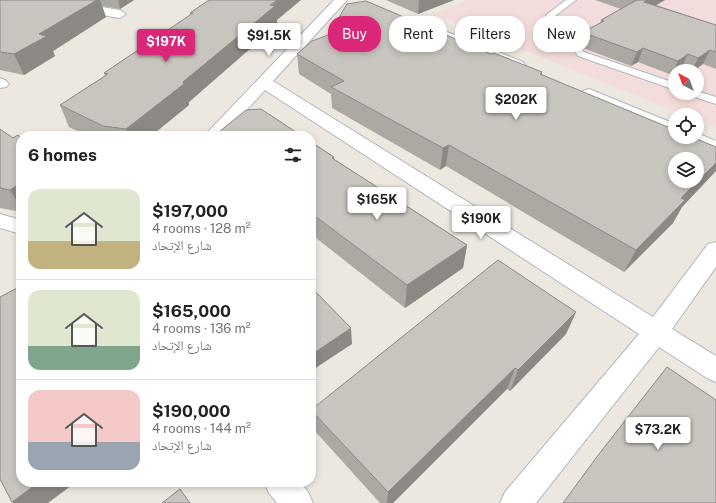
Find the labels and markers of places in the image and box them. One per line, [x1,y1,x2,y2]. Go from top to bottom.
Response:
pin: $91.5K [236,23,302,57]
pin: $197K [138,29,194,63]
pin: $202K [488,87,544,121]
pin: $165K [349,187,405,221]
pin: $190K [453,206,509,240]
pin: $73.2K [625,417,691,451]

